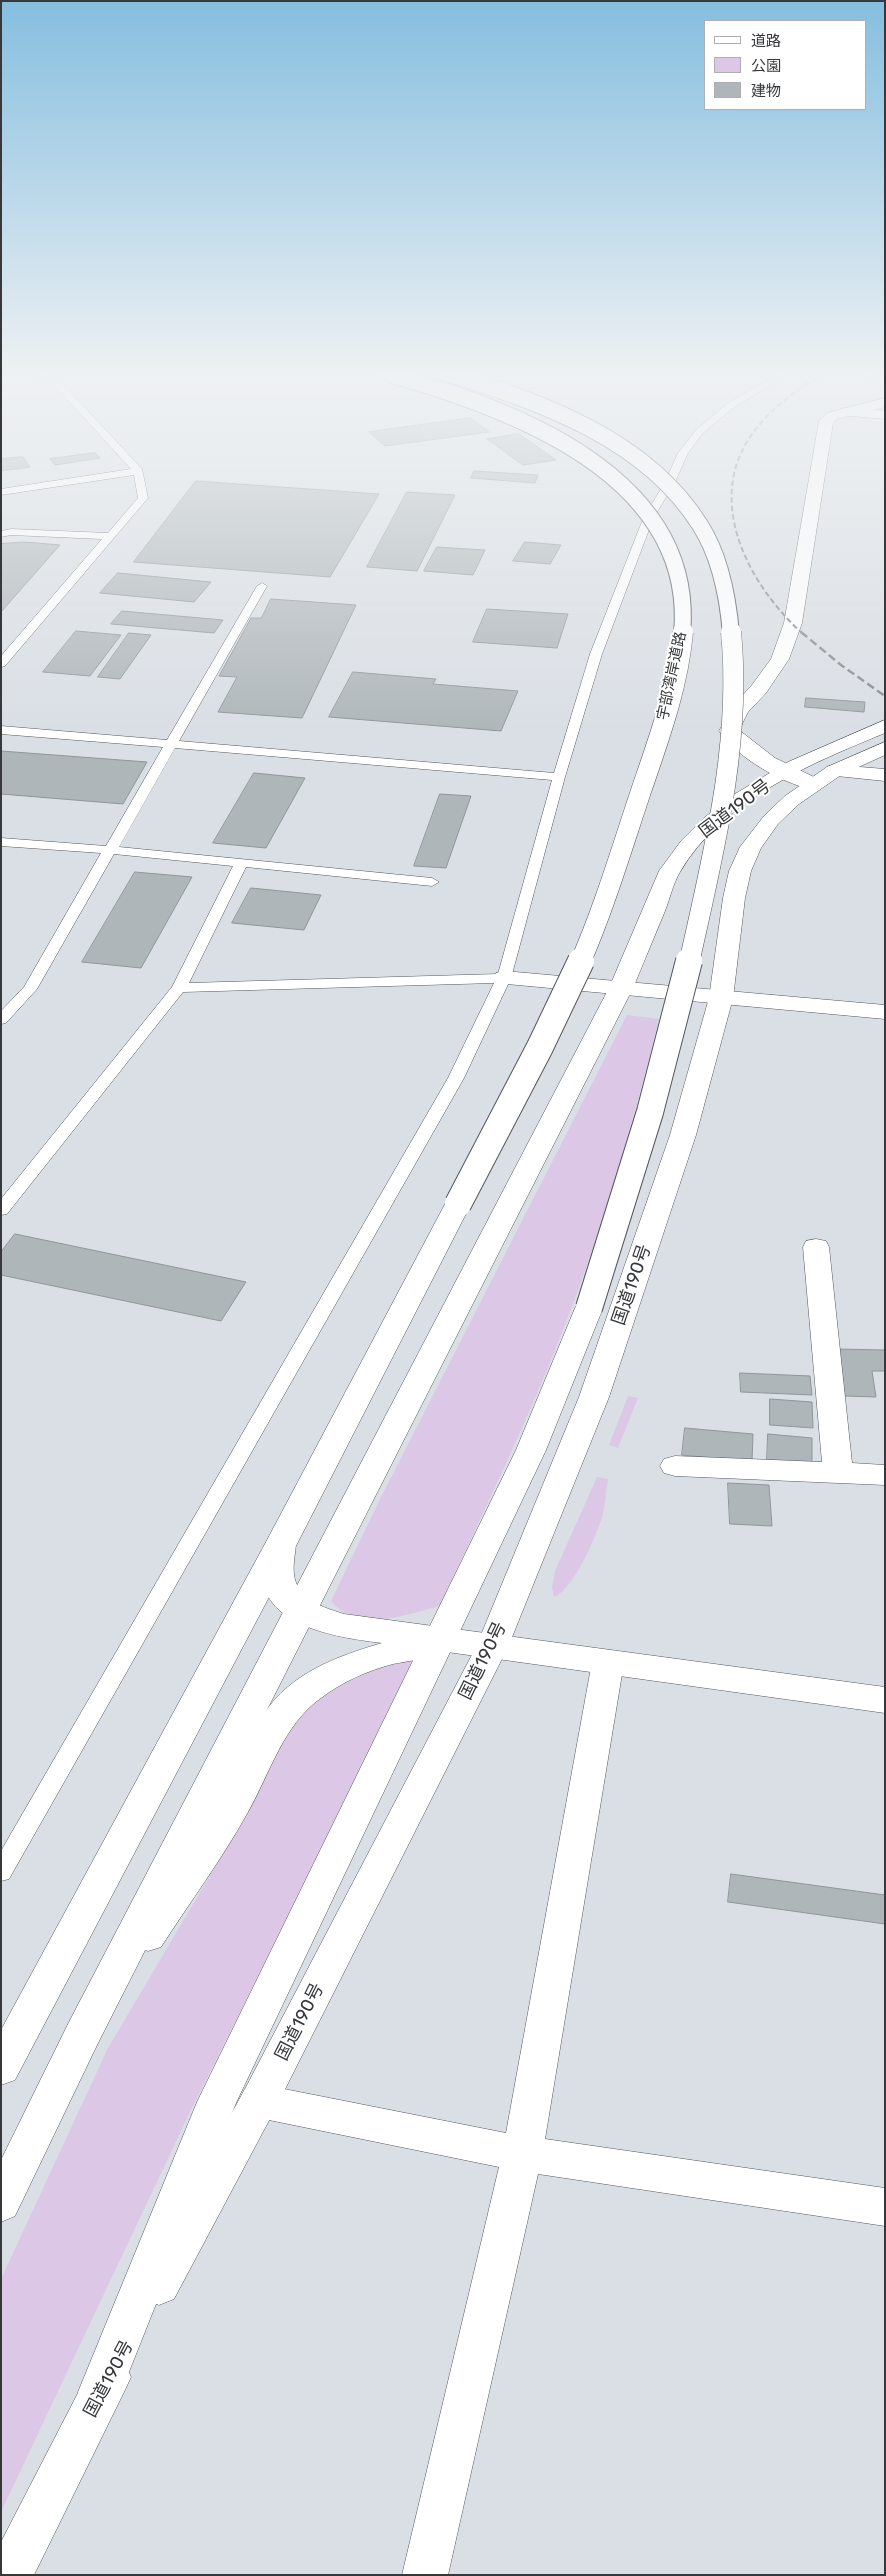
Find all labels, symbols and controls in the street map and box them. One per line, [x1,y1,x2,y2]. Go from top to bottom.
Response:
legend [704,20,866,110]
text: 道路 [751,32,781,50]
text: 公園 [751,57,781,75]
text: 建物 [751,82,781,100]
street label: 宇部湾岸道路 [654,630,690,722]
street label: 国道190号 [695,775,775,843]
street label: 国道190号 [608,1242,656,1328]
street label: 国道190号 [455,1619,511,1703]
street label: 国道190号 [271,1980,329,2064]
street label: 国道190号 [80,2337,138,2421]

